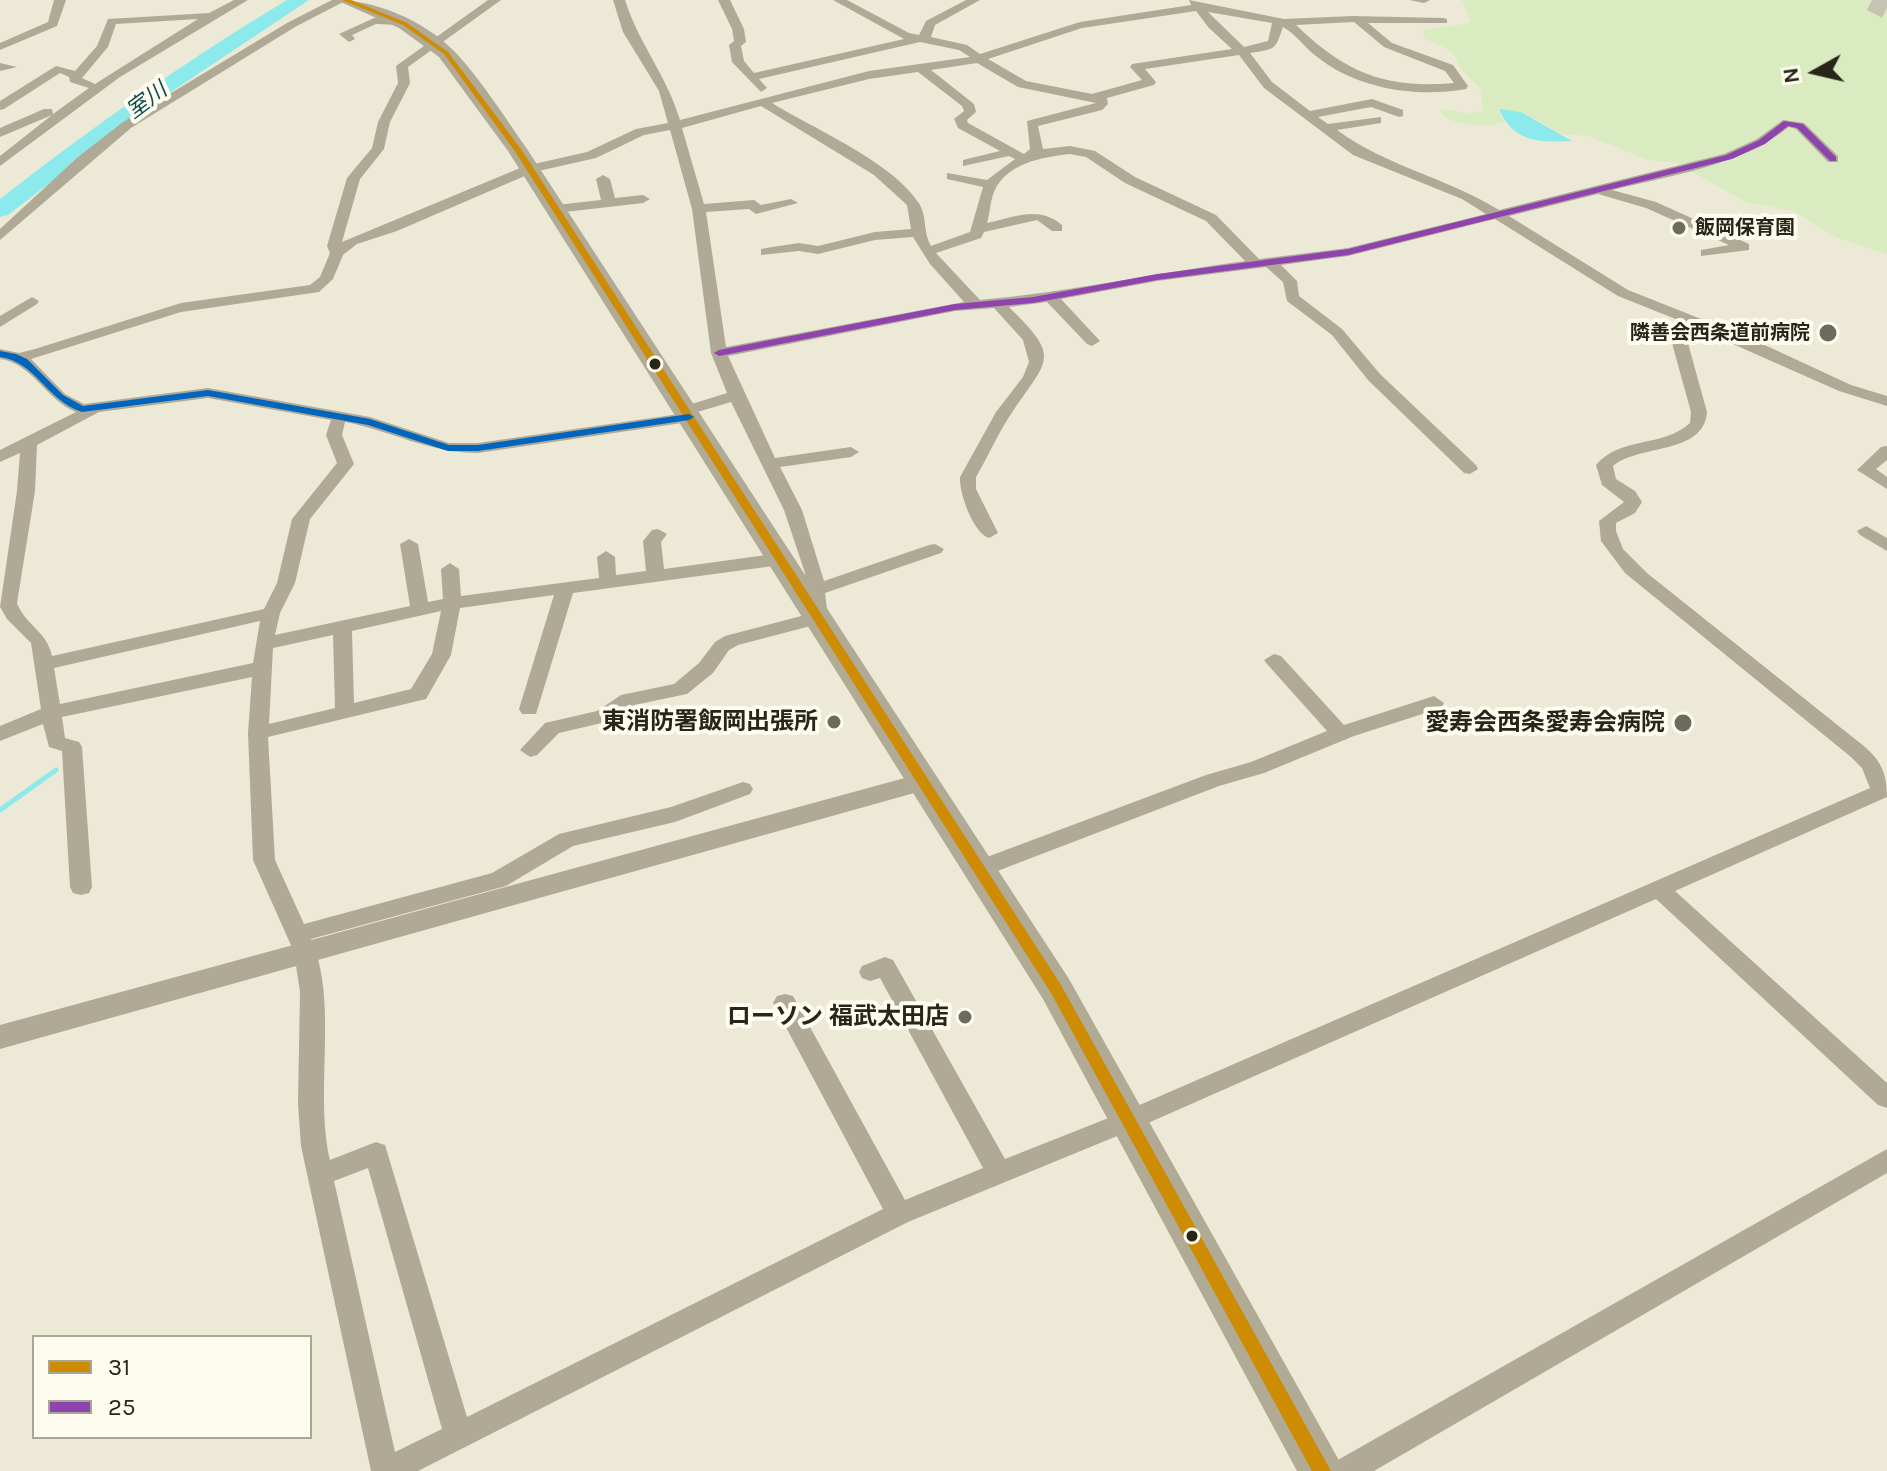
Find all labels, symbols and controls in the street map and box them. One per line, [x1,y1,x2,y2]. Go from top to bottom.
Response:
north arrow [1775,32,1855,112]
text: N [1777,66,1805,85]
water label: 室川 [121,77,173,125]
place label: 飯岡保育園 [1695,216,1795,240]
marker: 飯岡保育園 [1670,219,1688,237]
place label: 隣善会西条道前病院 [1630,321,1810,345]
marker: 隣善会西条道前病院 [1817,322,1839,344]
unlabelled marker [647,356,663,372]
place label: 東消防署飯岡出張所 [602,708,818,736]
place label: 愛寿会西条愛寿会病院 [1425,709,1665,737]
marker: 愛寿会西条愛寿会病院 [1672,712,1694,734]
marker: 東消防署飯岡出張所 [825,713,843,731]
place label: ローソン 福武太田店 [727,1003,949,1031]
marker: ローソン 福武太田店 [956,1008,974,1026]
unlabelled marker [1184,1228,1200,1244]
legend [32,1335,312,1439]
text: 31 [108,1353,130,1381]
text: 25 [108,1393,135,1421]

